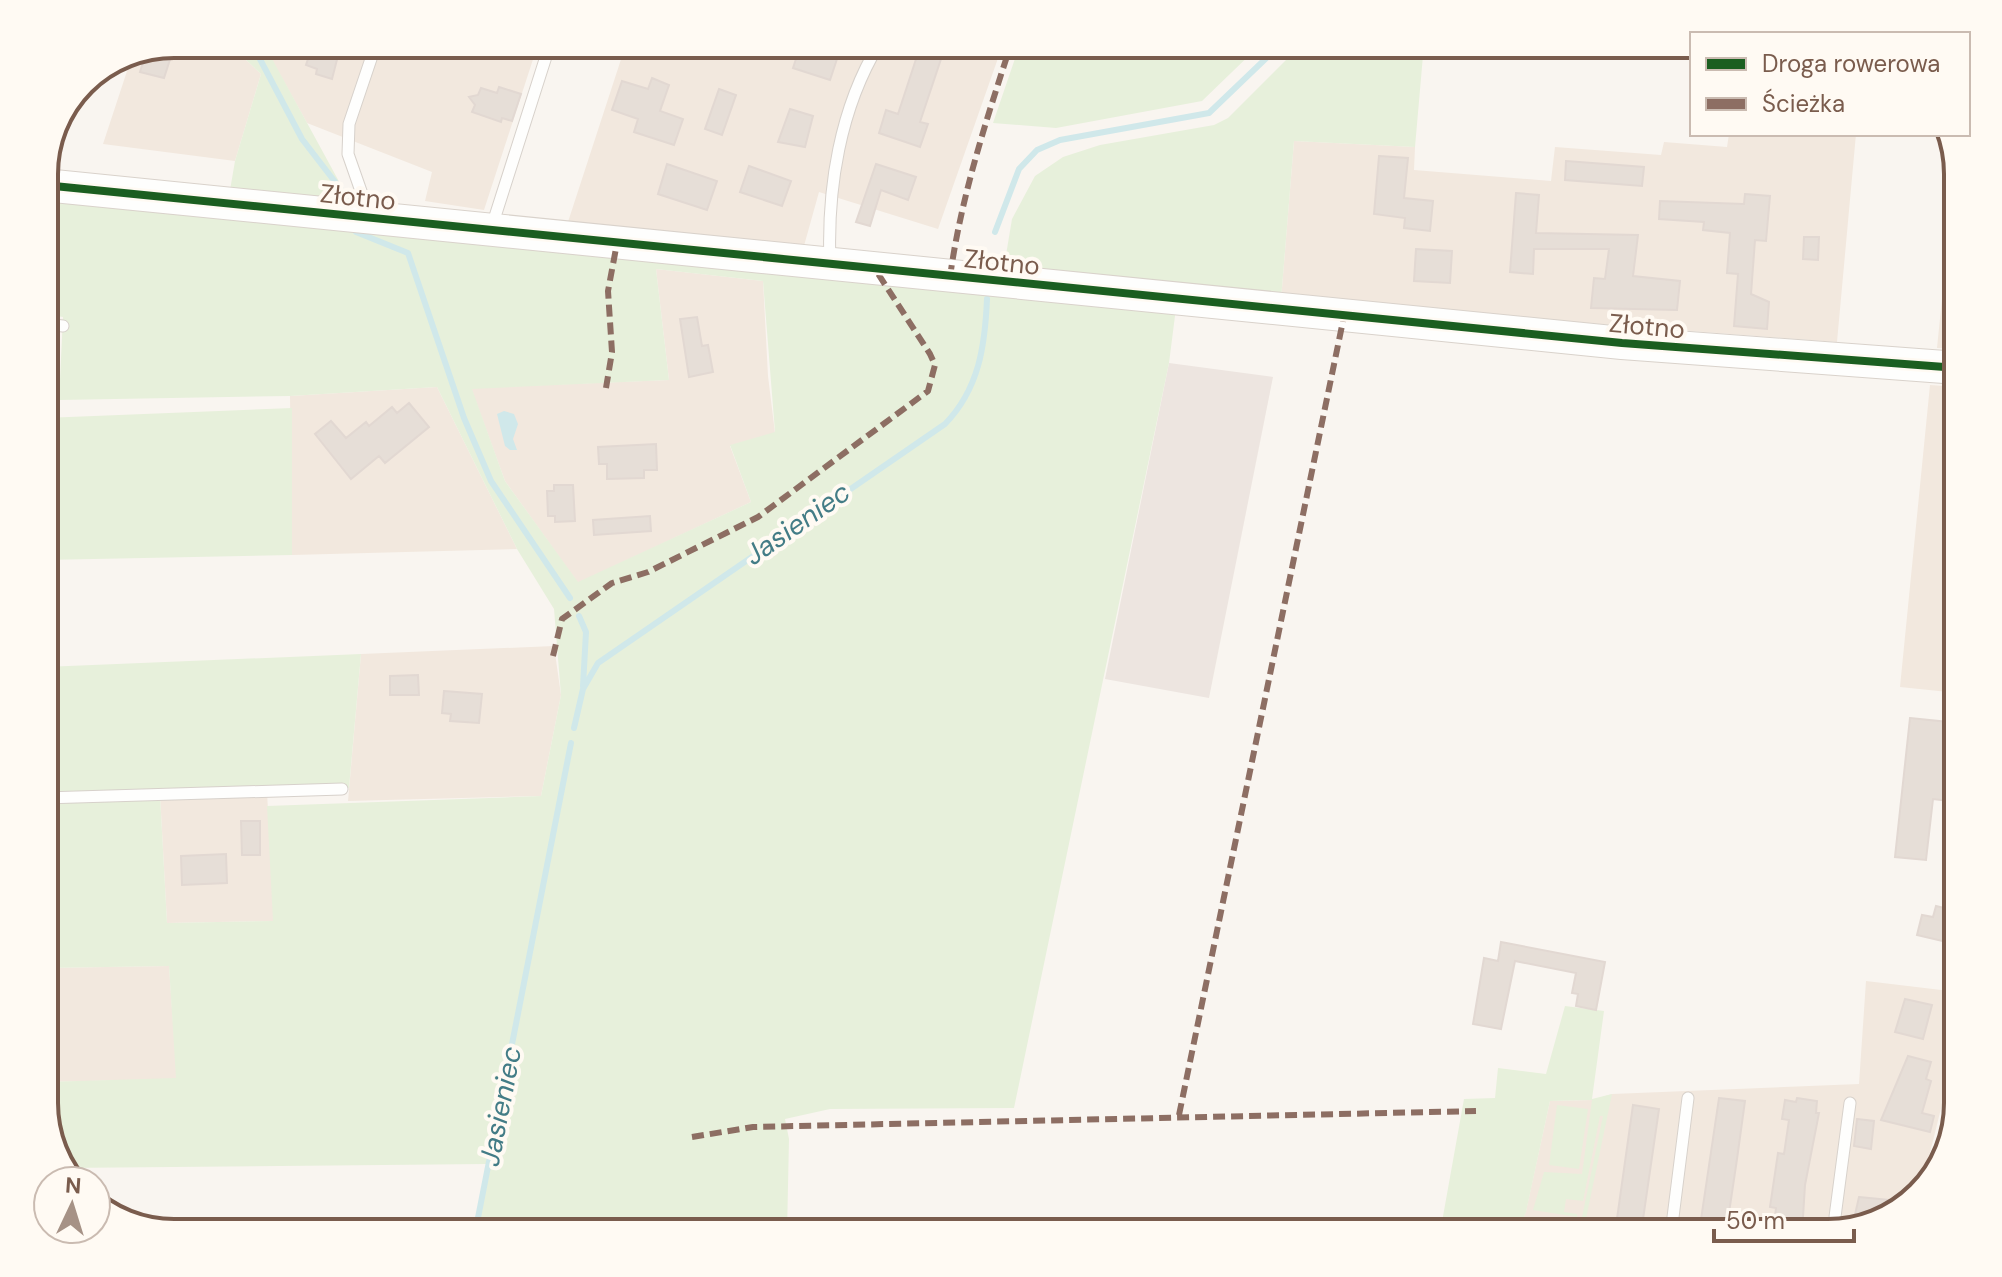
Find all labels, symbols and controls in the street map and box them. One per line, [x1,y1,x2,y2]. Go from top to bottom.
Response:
legend [1690,32,1970,136]
text: Droga rowerowa [1762,48,1940,79]
text: Ścieżka [1762,88,1845,119]
street label: Złotno [318,176,398,218]
street label: Złotno [962,241,1042,283]
street label: Złotno [1608,306,1686,346]
water label: Jasieniec [737,474,857,573]
water label: Jasieniec [471,1043,530,1169]
north arrow [32,1165,112,1245]
text: N [64,1171,82,1201]
scale bar [1714,1193,1854,1243]
text: 50 m [1726,1205,1785,1236]

